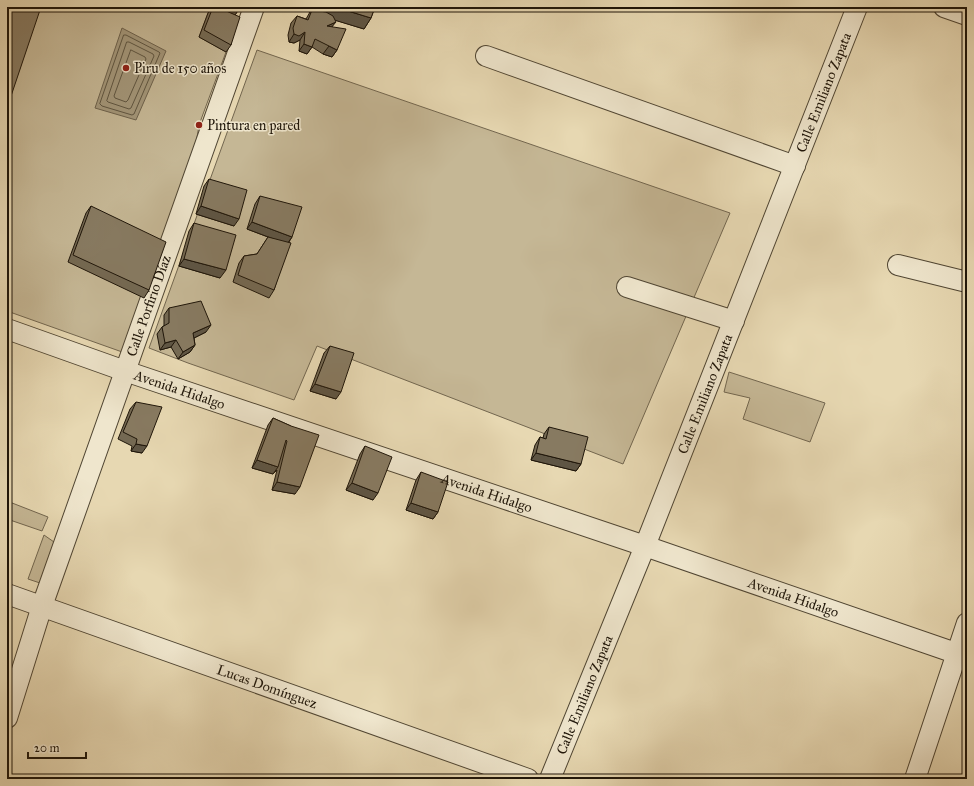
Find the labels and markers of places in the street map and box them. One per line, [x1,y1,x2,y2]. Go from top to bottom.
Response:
place label: Piru de 150 años [134,60,226,77]
marker: Piru de 150 años [121,63,131,73]
place label: Pintura en pared [207,117,300,134]
marker: Pintura en pared [194,120,204,130]

